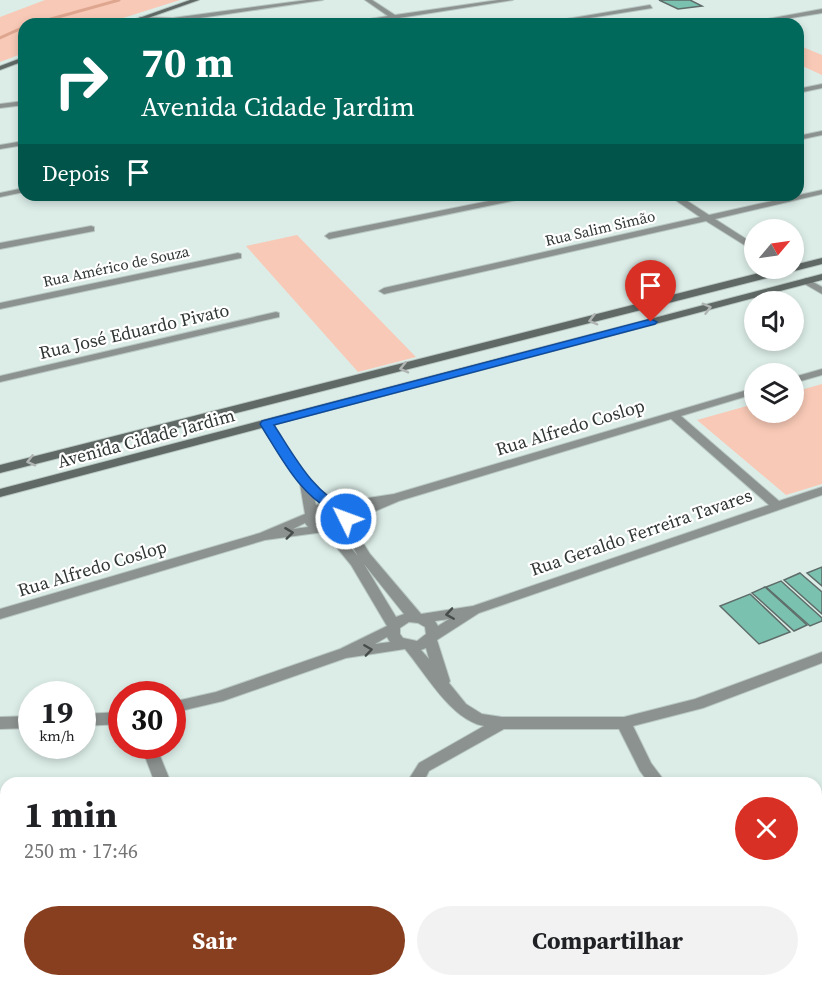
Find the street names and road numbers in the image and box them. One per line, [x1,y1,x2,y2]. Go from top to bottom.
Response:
street label: Rua Salim Simão [543,205,657,251]
street label: Rua Américo de Souza [41,240,191,292]
street label: Rua José Eduardo Pivato [36,297,232,365]
street label: Rua Alfredo Coslop [493,392,647,462]
street label: Avenida Cidade Jardim [55,402,237,474]
street label: Rua Geraldo Ferreira Tavares [527,482,755,582]
street label: Rua Alfredo Coslop [15,533,169,603]

